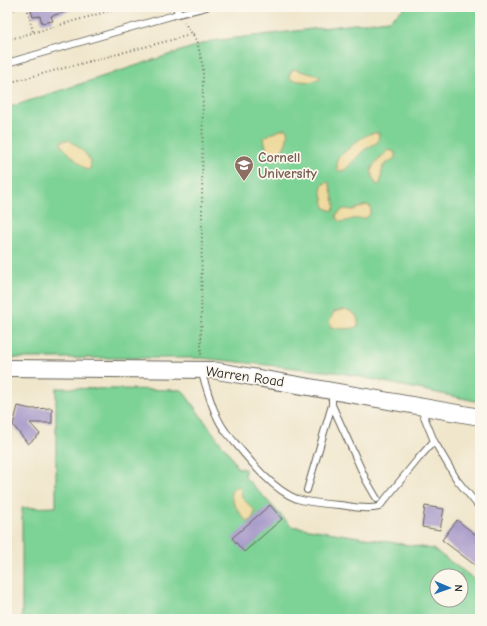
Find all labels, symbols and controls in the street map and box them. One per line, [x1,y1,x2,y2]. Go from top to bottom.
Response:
place label: Cornell University [258,149,318,182]
school or university icon: Cornell University [233,154,255,182]
street label: Warren Road [205,363,285,390]
north arrow [429,568,469,608]
text: N [452,585,465,592]

